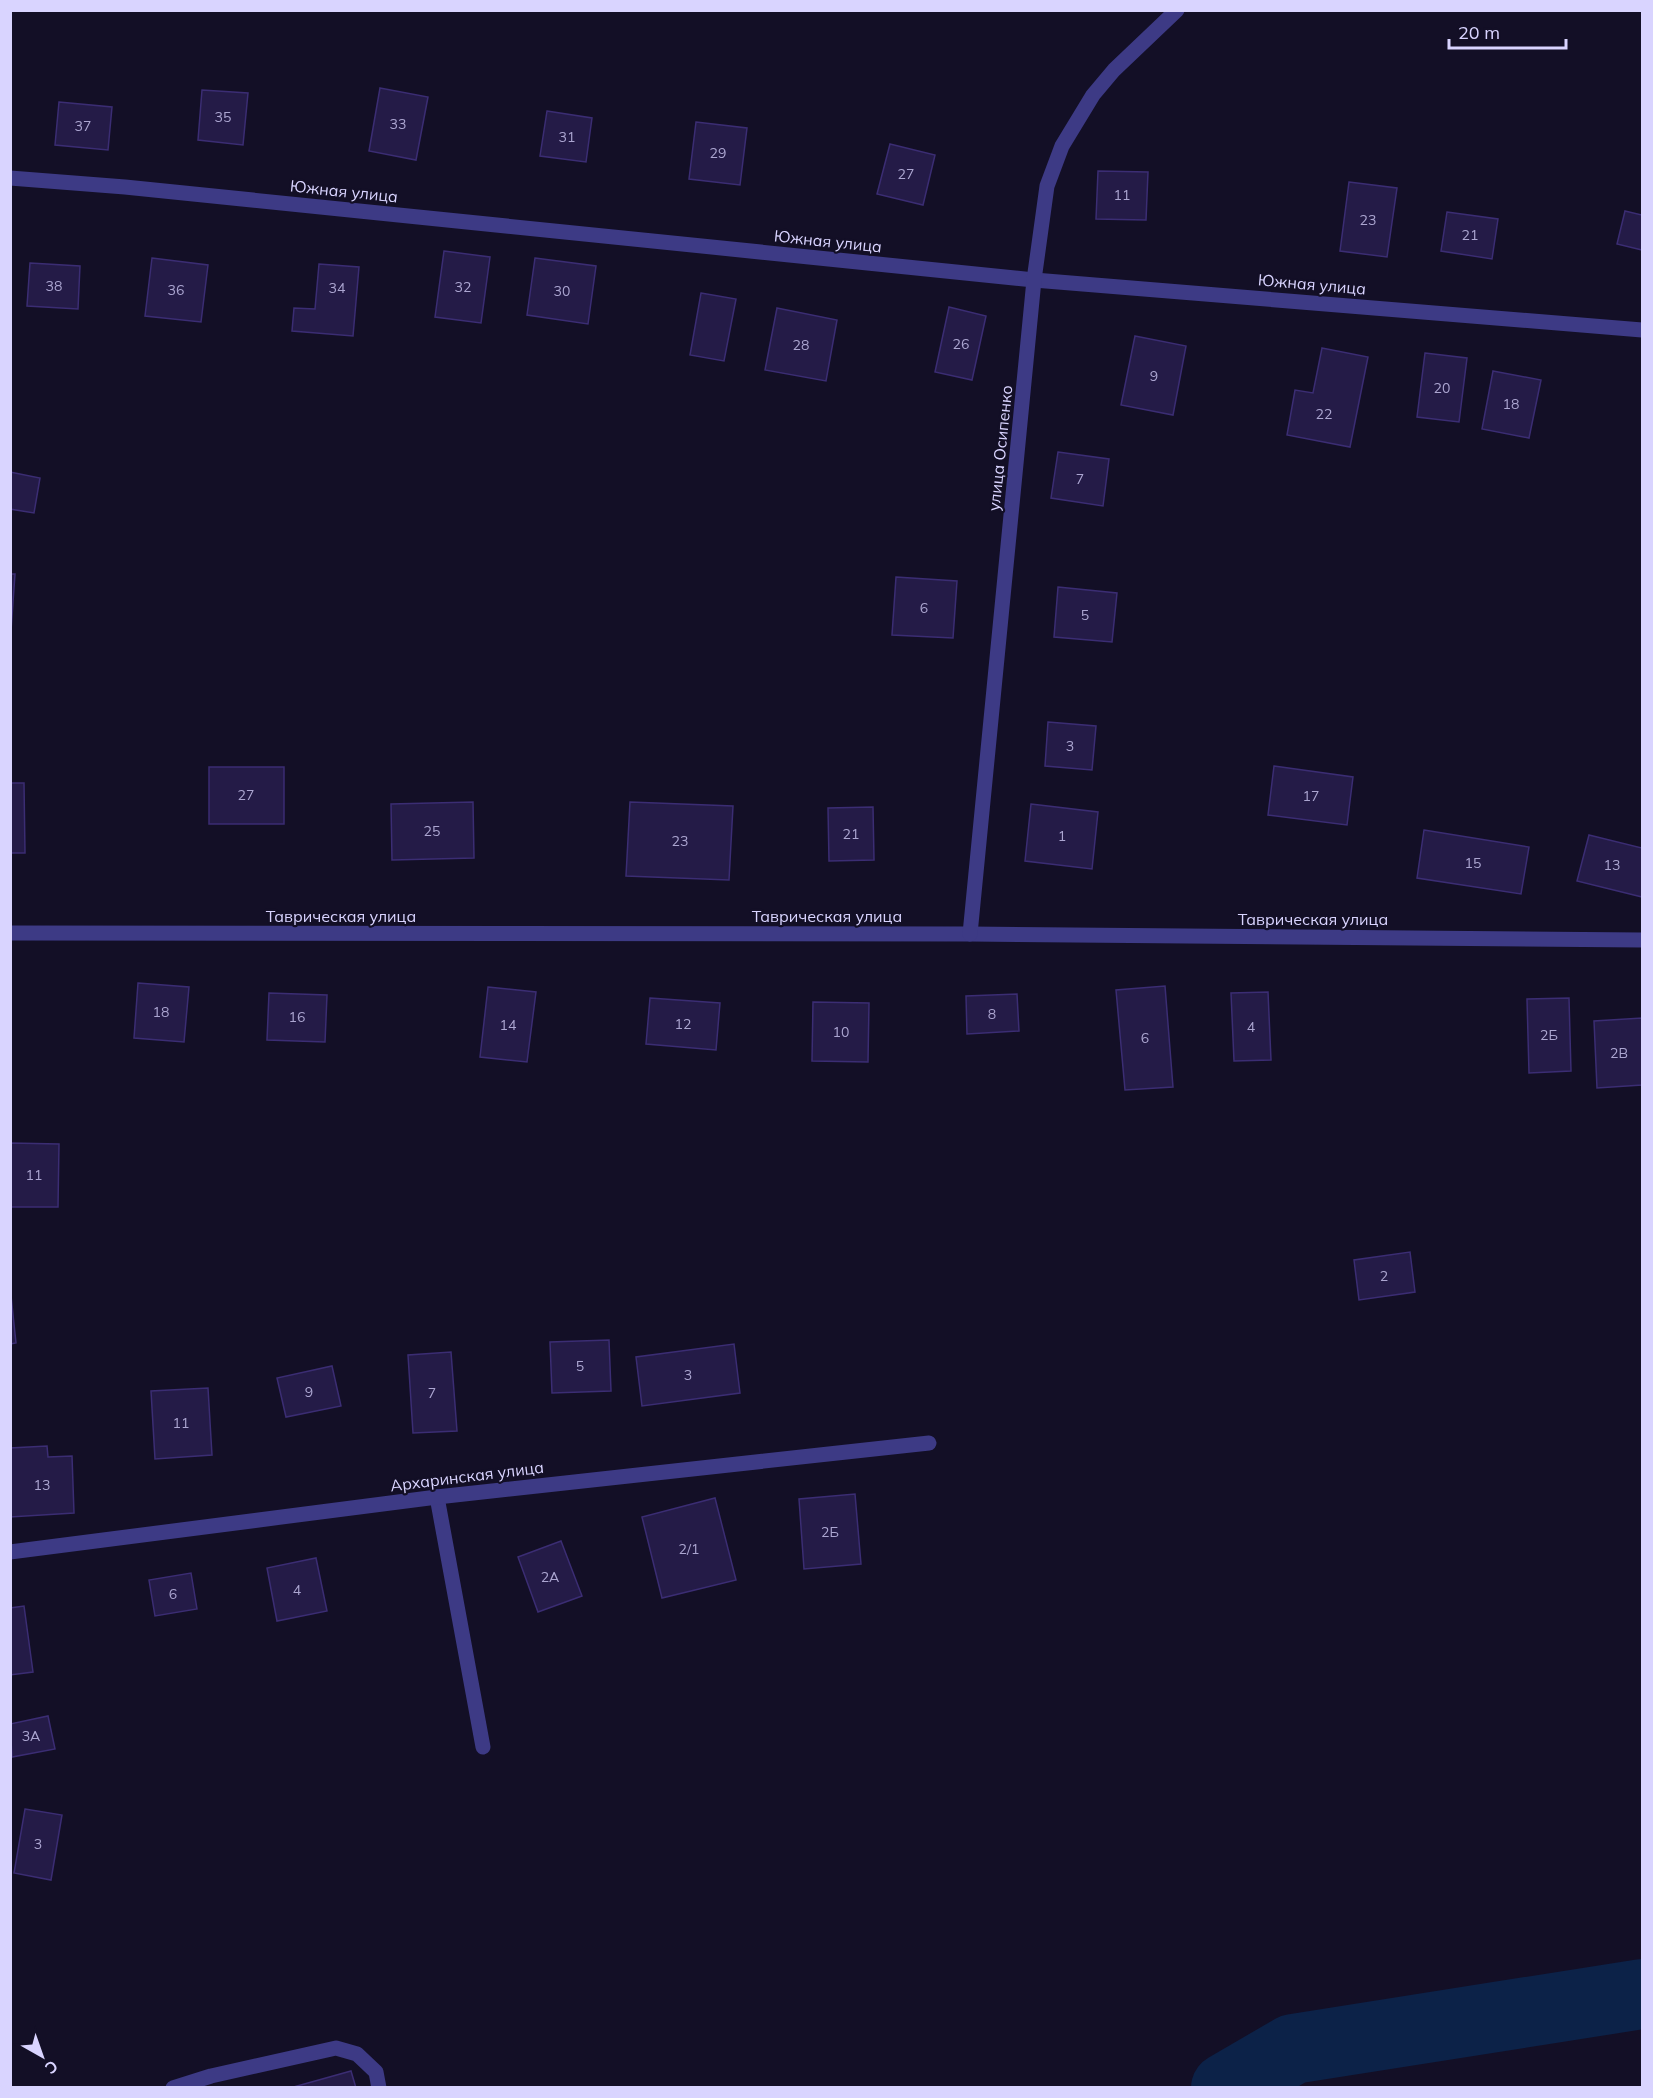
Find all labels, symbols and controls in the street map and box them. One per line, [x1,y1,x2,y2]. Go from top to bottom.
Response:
scale bar [1449,12,1566,50]
text: 20 m [1458,21,1500,44]
house number: 35 [215,108,231,126]
house number: 33 [390,115,406,133]
house number: 37 [75,117,91,135]
house number: 31 [559,128,575,146]
house number: 29 [710,144,726,162]
house number: 27 [898,165,914,183]
street label: Южная улица [289,175,399,207]
house number: 11 [1114,186,1130,204]
house number: 23 [1360,211,1376,229]
street label: Южная улица [773,225,883,257]
house number: 21 [1462,226,1478,244]
street label: Южная улица [1257,269,1367,299]
house number: 38 [46,277,62,295]
house number: 32 [455,278,471,296]
house number: 34 [329,279,346,297]
house number: 36 [168,281,184,299]
house number: 30 [554,282,570,300]
house number: 26 [953,335,969,353]
house number: 28 [793,336,809,354]
house number: 9 [1150,367,1158,385]
house number: 20 [1434,379,1450,397]
street label: улица Осипенко [983,384,1017,512]
house number: 18 [1503,395,1519,413]
house number: 22 [1316,405,1332,423]
house number: 7 [1076,470,1084,488]
house number: 6 [920,599,928,617]
house number: 5 [1081,606,1089,624]
house number: 3 [1066,737,1074,755]
house number: 27 [238,786,254,804]
house number: 17 [1303,787,1319,805]
house number: 25 [424,822,440,840]
house number: 21 [843,825,859,843]
house number: 1 [1058,827,1066,845]
house number: 23 [672,832,688,850]
house number: 15 [1465,854,1481,872]
house number: 13 [1604,856,1620,874]
street label: Таврическая улица [266,906,416,926]
street label: Таврическая улица [752,906,902,926]
street label: Таврическая улица [1238,909,1388,929]
house number: 18 [153,1003,169,1021]
house number: 8 [988,1005,996,1023]
house number: 16 [289,1008,305,1026]
house number: 12 [675,1015,691,1033]
house number: 14 [500,1016,517,1034]
house number: 4 [1247,1018,1256,1036]
house number: 10 [833,1023,849,1041]
house number: 2Б [1540,1026,1558,1044]
house number: 6 [1141,1029,1149,1047]
house number: 2В [1610,1044,1628,1062]
house number: 11 [26,1166,42,1184]
house number: 2 [1380,1267,1388,1285]
house number: 5 [576,1357,584,1375]
house number: 3 [684,1366,692,1384]
house number: 9 [305,1383,313,1401]
house number: 7 [428,1384,436,1402]
house number: 11 [173,1414,189,1432]
street label: Архаринская улица [389,1457,545,1495]
house number: 13 [34,1476,50,1494]
house number: 2Б [821,1523,839,1541]
house number: 2/1 [679,1540,699,1558]
house number: 2А [541,1568,560,1586]
house number: 4 [293,1581,302,1599]
house number: 6 [169,1585,177,1603]
house number: 3А [22,1727,41,1745]
house number: 3 [34,1835,42,1853]
north arrow [12,2026,72,2086]
text: С [41,2056,62,2079]

